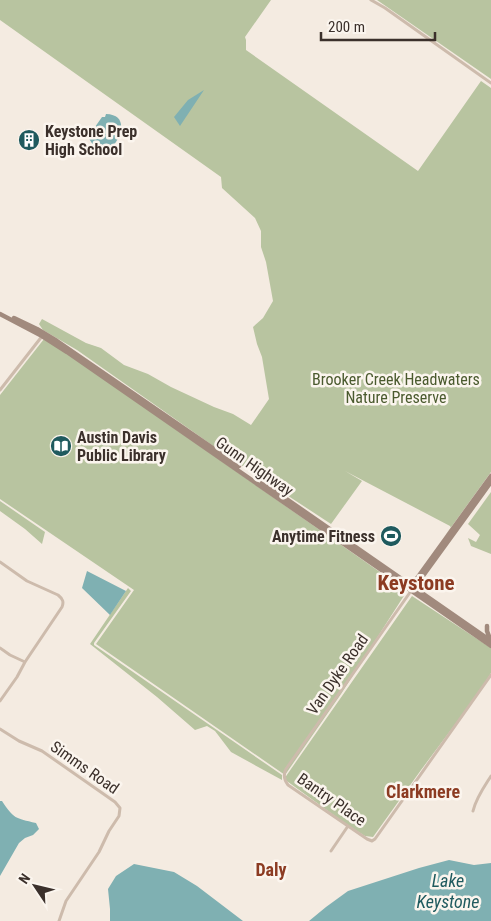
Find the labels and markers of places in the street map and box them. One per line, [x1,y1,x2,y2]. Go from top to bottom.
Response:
place label: Keystone Prep High School [45,122,137,159]
building icon: Keystone Prep High School [17,128,41,152]
place label: Austin Davis Public Library [77,428,166,465]
library icon: Austin Davis Public Library [49,434,73,458]
sports icon: Anytime Fitness [379,524,403,548]
place label: Anytime Fitness [272,527,375,546]

